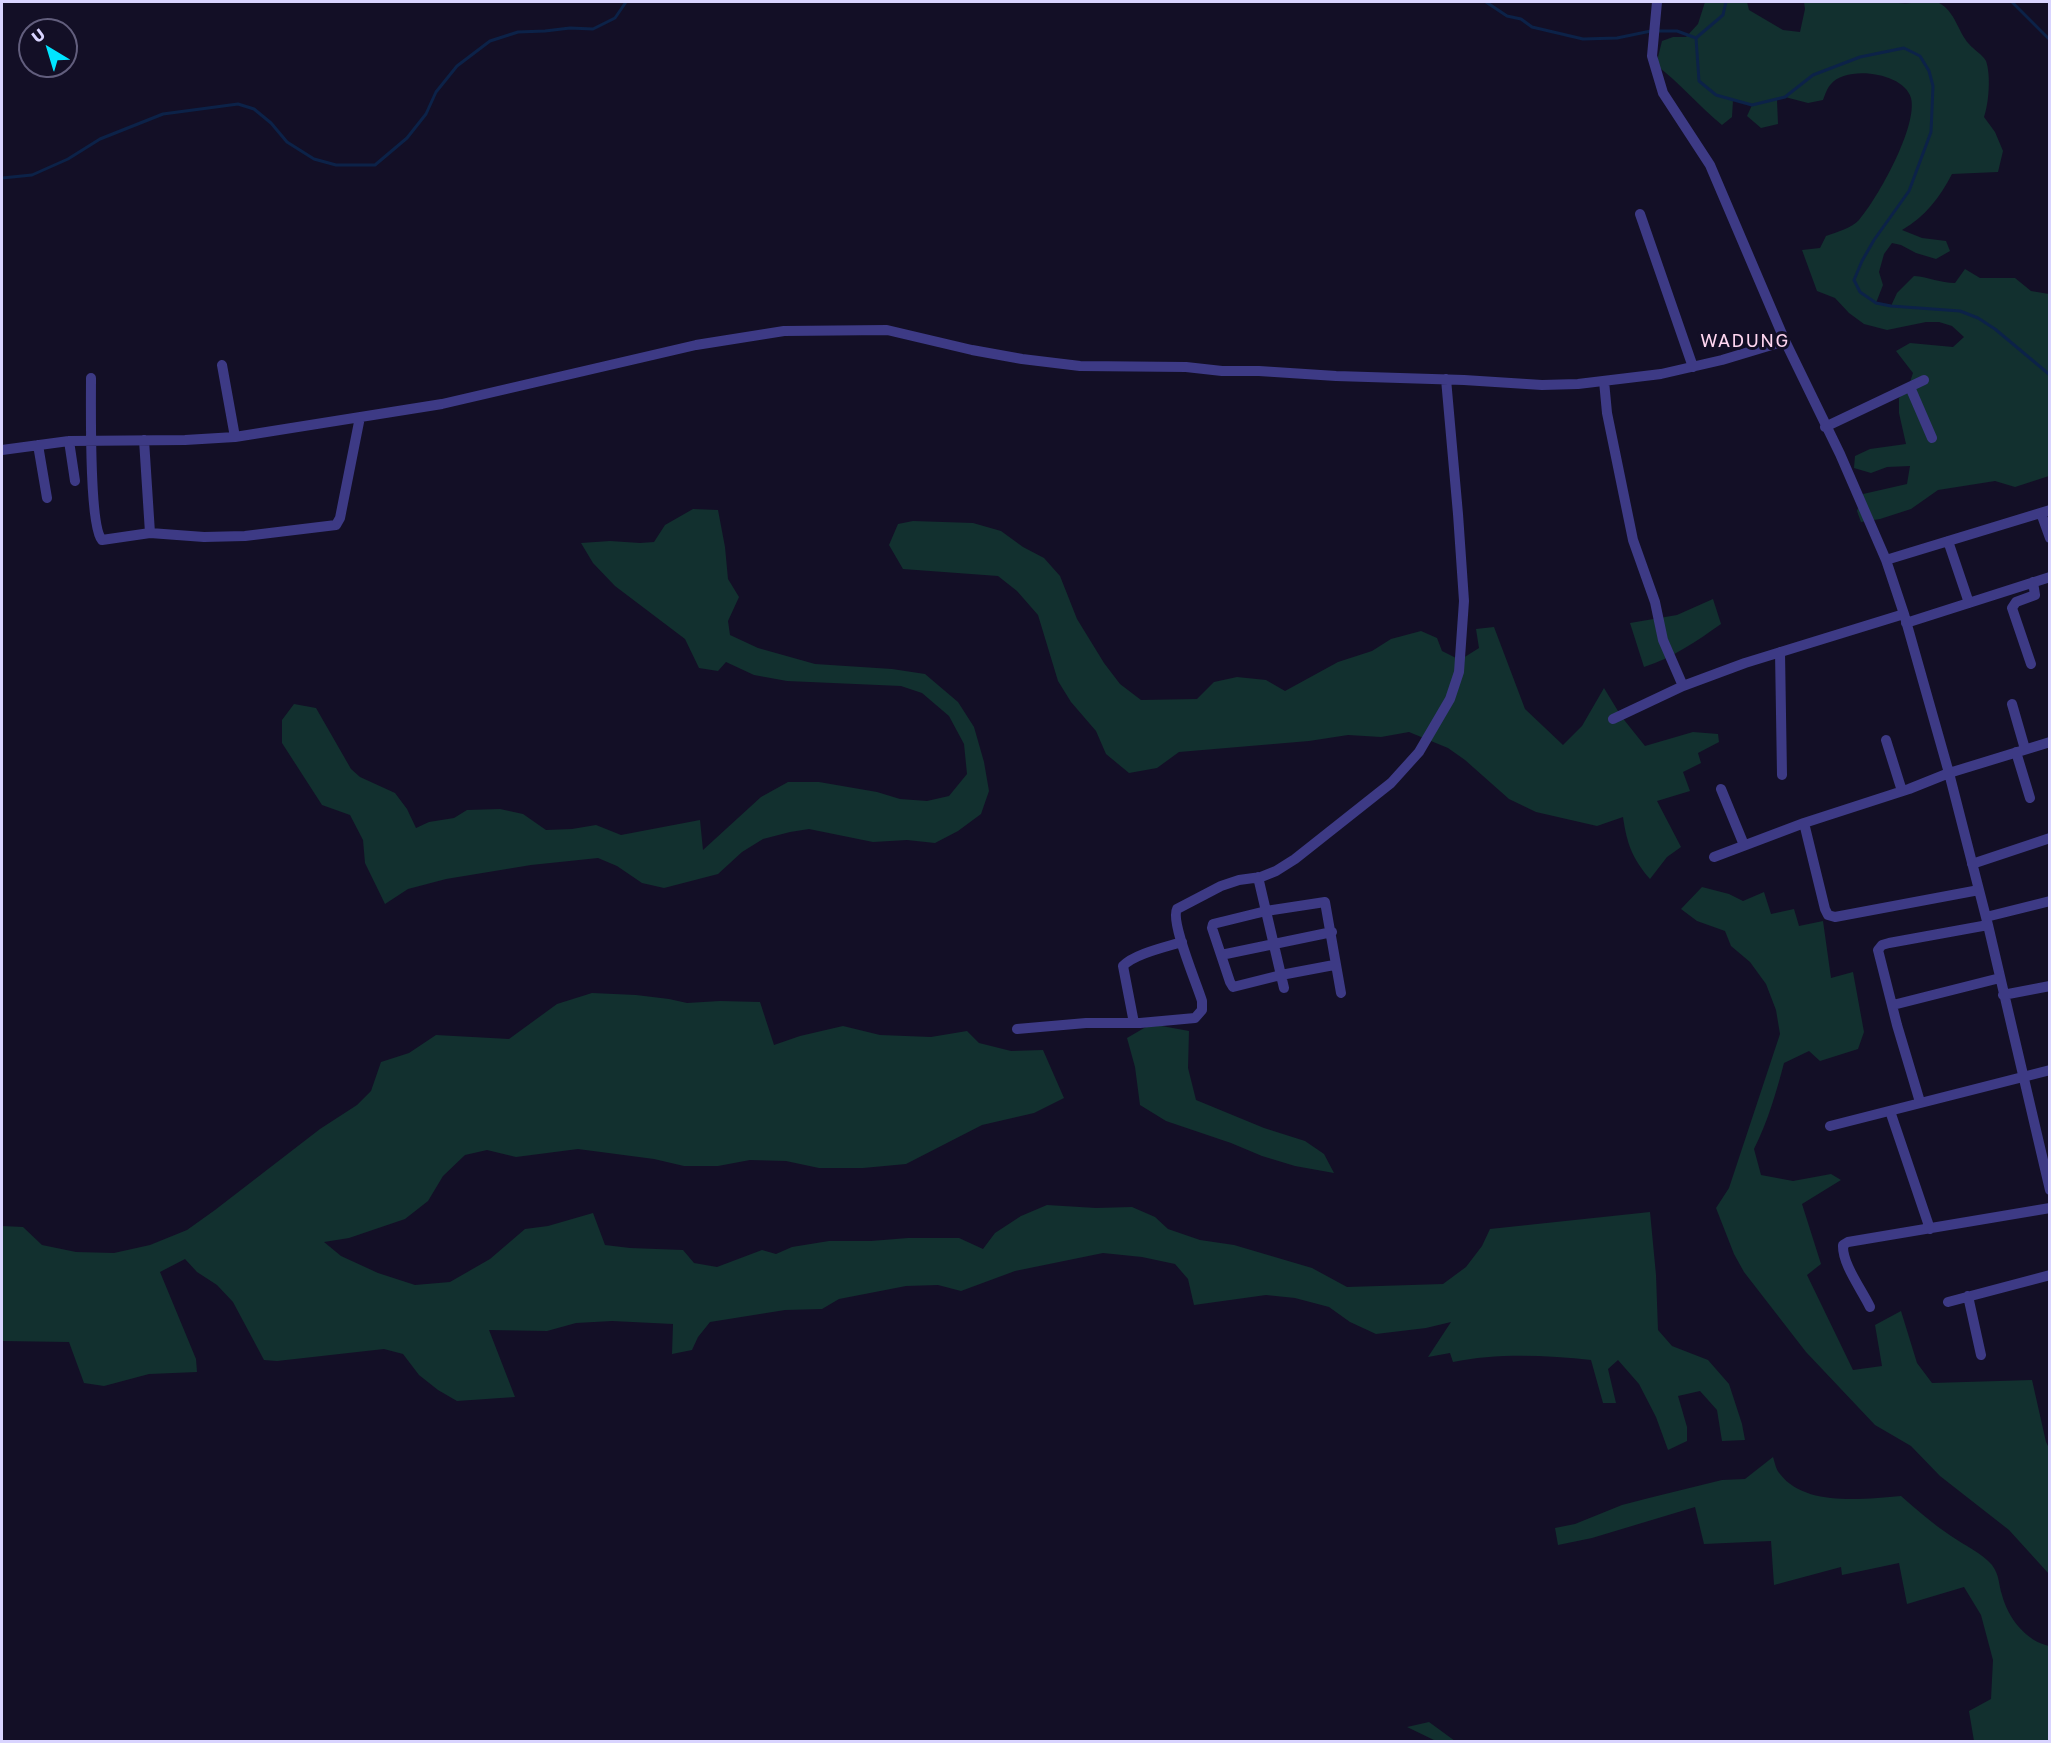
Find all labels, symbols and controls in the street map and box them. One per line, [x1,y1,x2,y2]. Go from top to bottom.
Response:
north arrow [18,18,78,78]
text: U [27,24,49,47]
district label: WADUNG [1700,330,1790,352]

